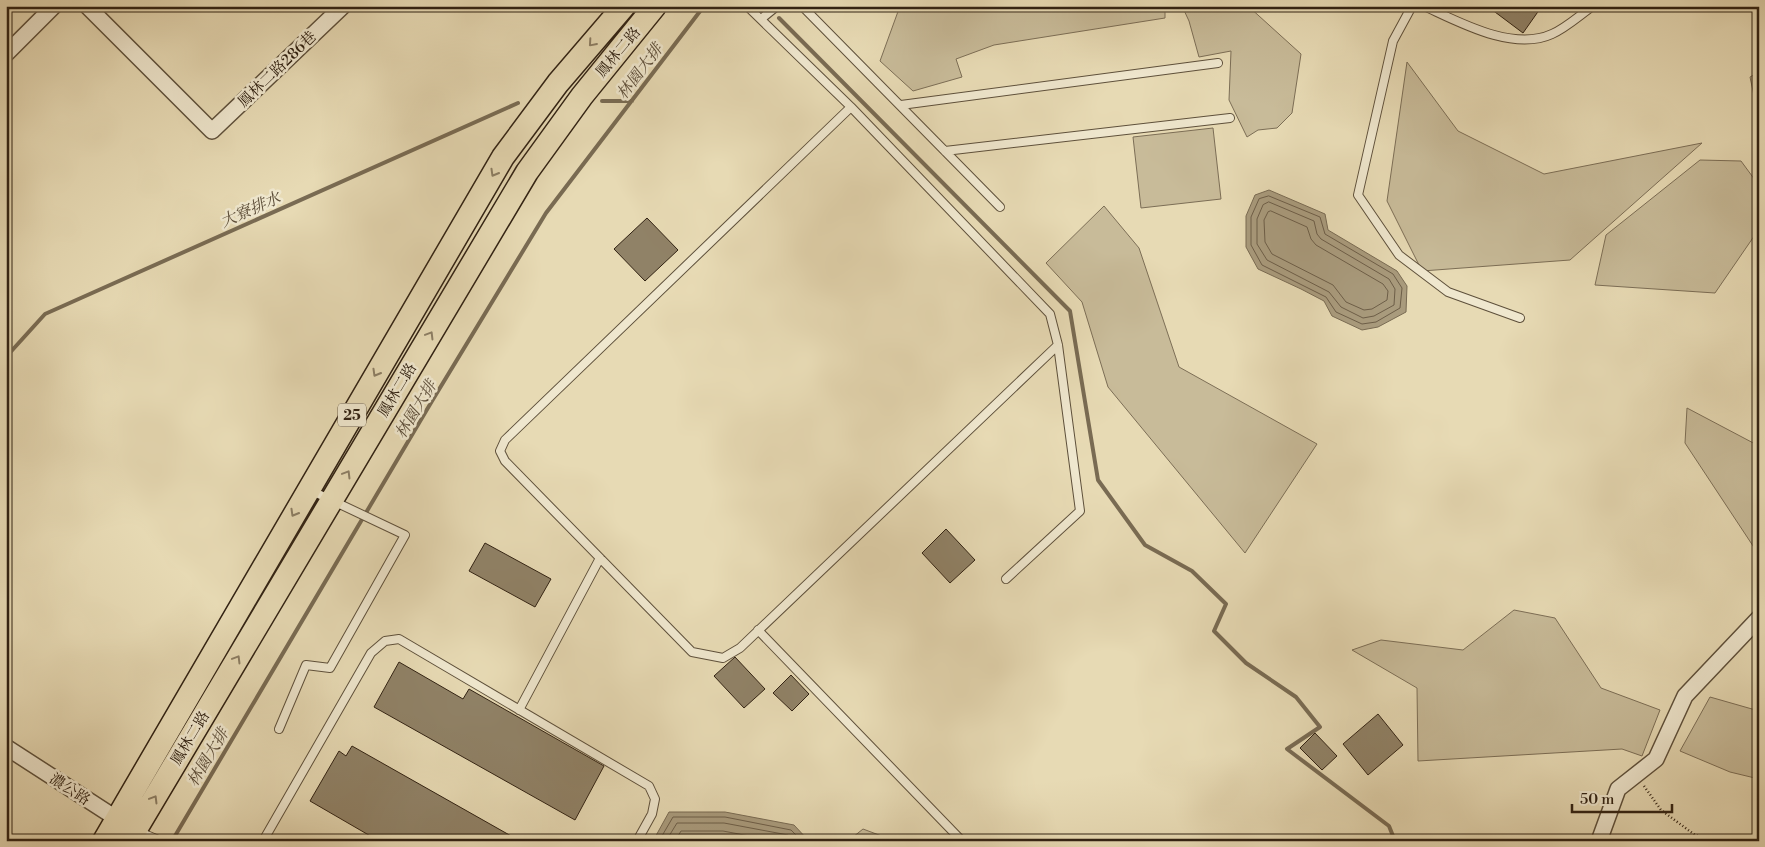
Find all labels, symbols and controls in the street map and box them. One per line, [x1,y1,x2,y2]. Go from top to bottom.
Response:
street label: 鳳林二路 [592,23,645,81]
street label: 鳳林二路286巷 [234,27,321,112]
one-way arrow [588,38,597,47]
water label: 林園大排 [613,38,668,103]
one-way arrow [490,167,500,176]
water label: 大寮排水 [217,187,286,232]
one-way arrow [423,331,433,340]
street label: 鳳林二路 [374,360,421,421]
one-way arrow [373,368,383,377]
water label: 林園大排 [391,375,442,442]
road number: 25 [338,404,366,426]
one-way arrow [340,471,350,480]
one-way arrow [291,508,301,517]
one-way arrow [230,655,240,664]
street label: 鳳林二路 [167,708,214,769]
water label: 林園大排 [183,723,234,790]
street label: 濃公路 [46,769,94,810]
scale bar [1572,782,1672,814]
text: 50 m [1580,790,1614,809]
one-way arrow [147,795,157,804]

